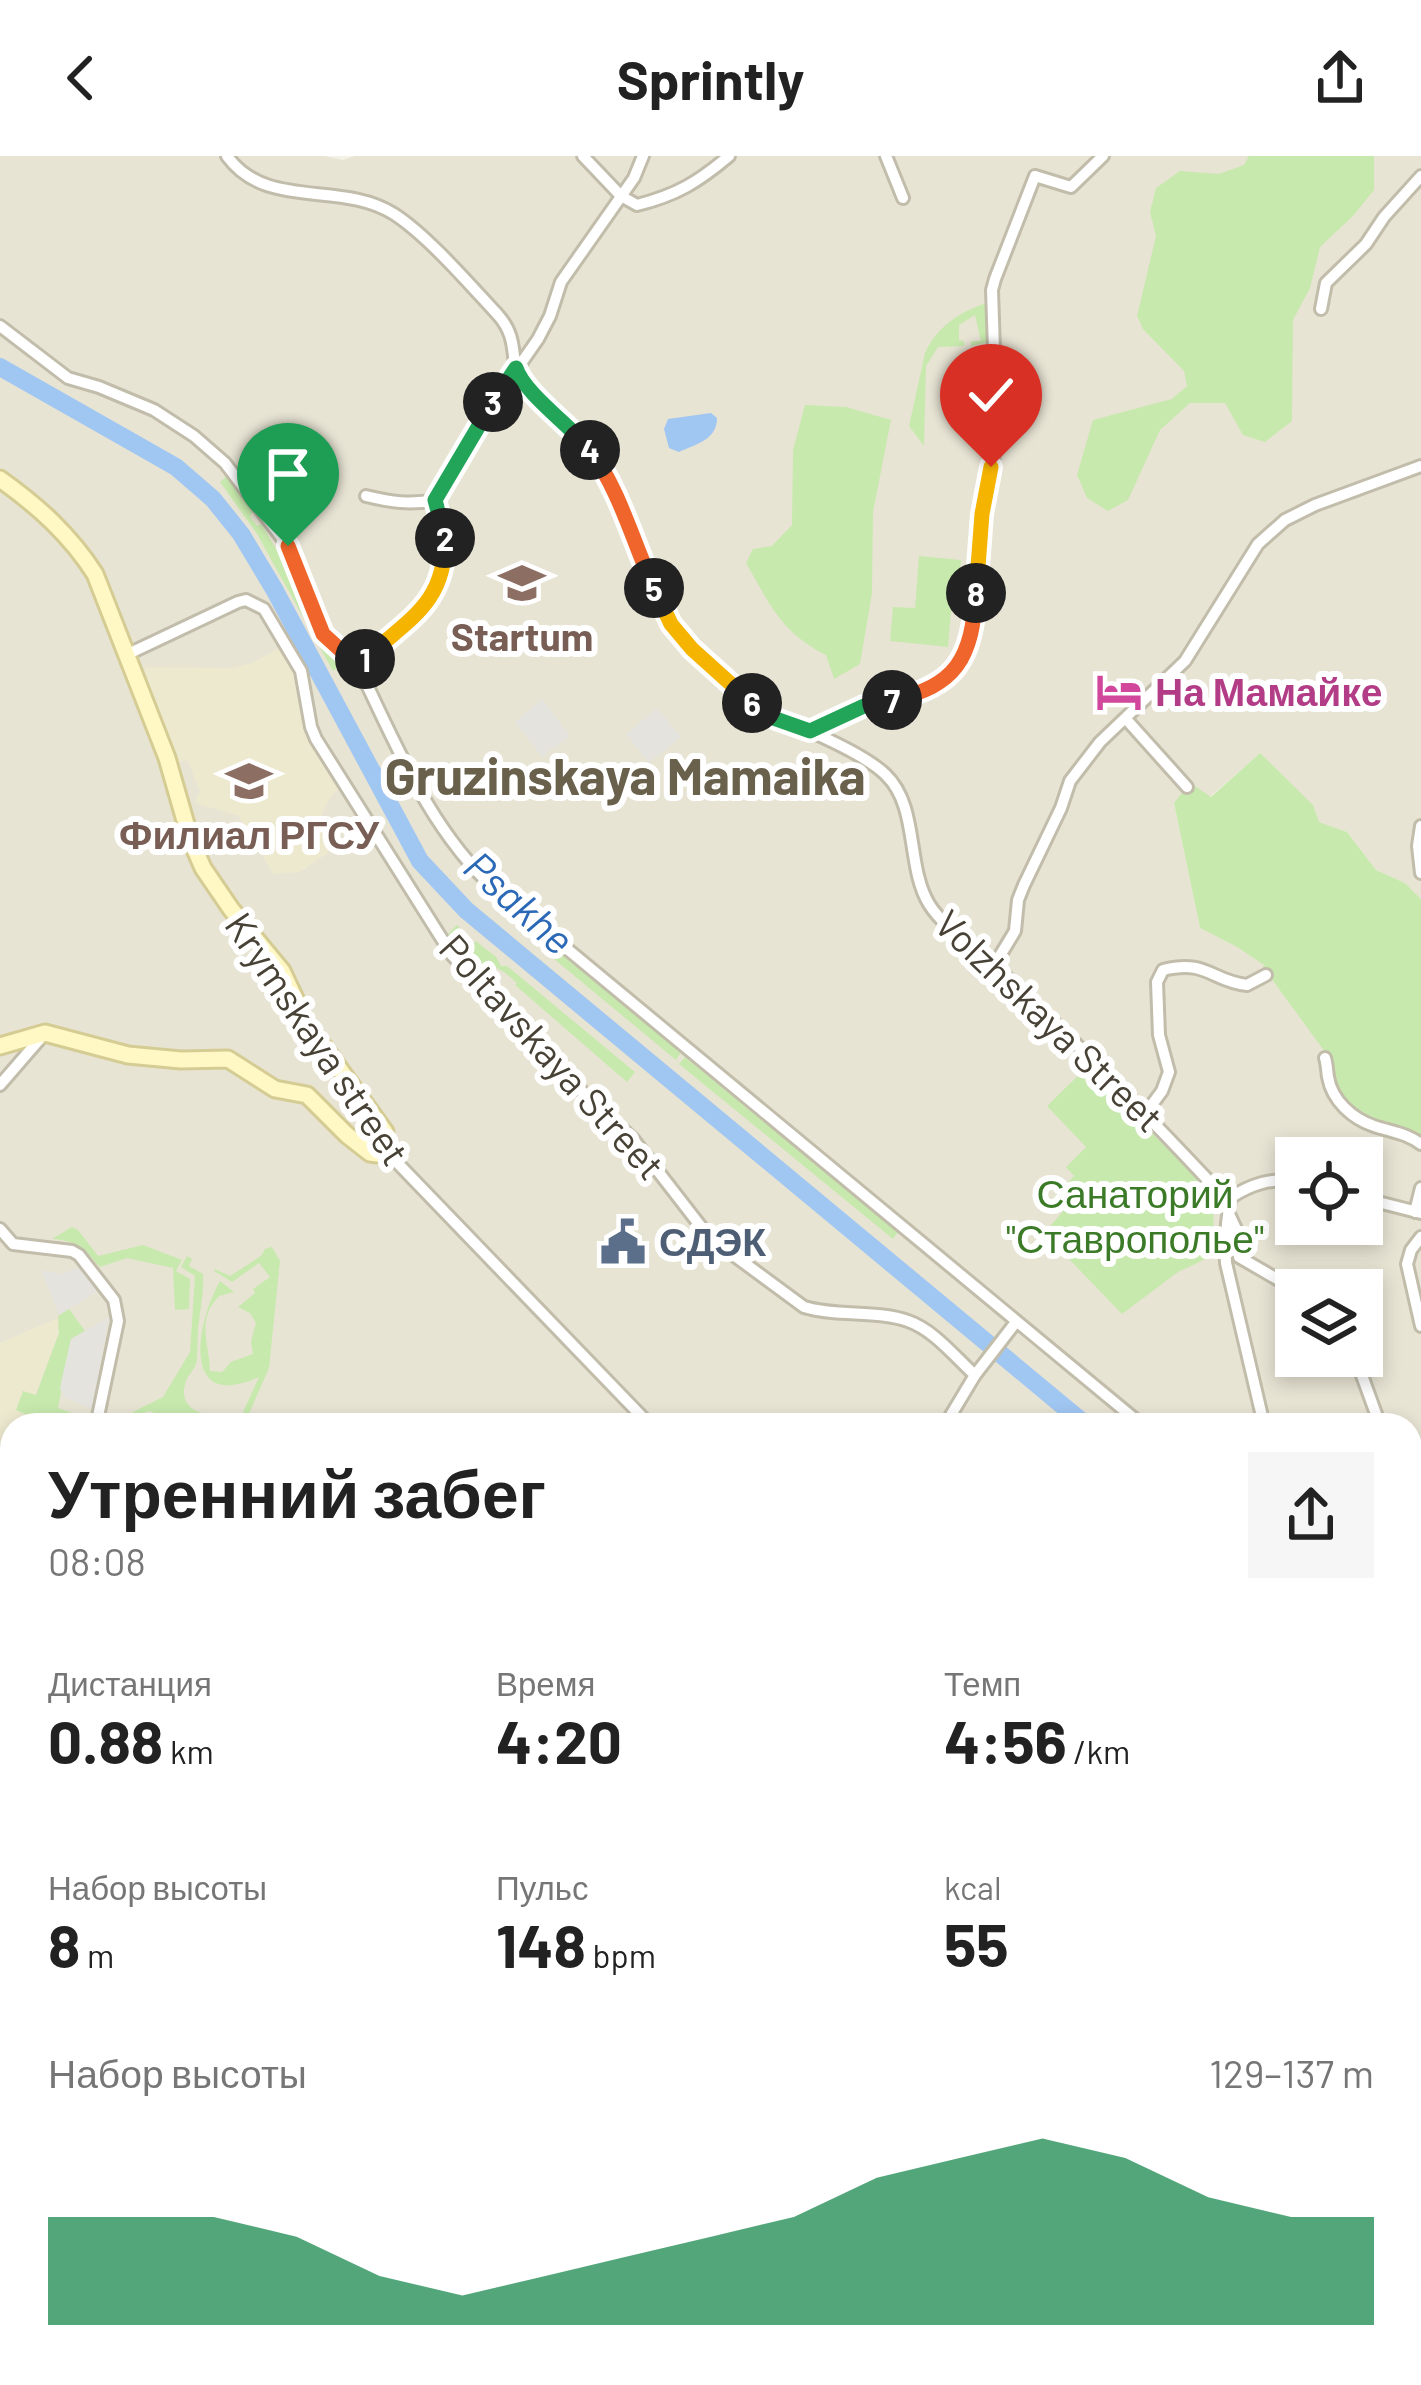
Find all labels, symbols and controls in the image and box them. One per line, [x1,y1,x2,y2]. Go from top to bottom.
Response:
icon: back [48,45,114,111]
icon: share [1307,45,1373,111]
text: Sprintly [617,46,804,111]
pin [940,344,1042,467]
icon: check [958,362,1024,428]
pin: 3 [463,372,523,432]
text: 3 [484,382,502,422]
pin: 4 [560,420,620,480]
pin [237,423,339,546]
text: 4 [580,430,600,470]
icon: arrive [255,441,321,507]
pin: 2 [415,508,475,568]
text: 2 [436,518,454,558]
school or university icon: Startum [497,558,547,608]
pin: 5 [624,558,684,618]
pin: 8 [946,563,1006,623]
text: 5 [645,568,663,608]
text: 8 [967,573,985,613]
place label: Startum [451,612,593,659]
pin: 1 [335,629,395,689]
text: 1 [359,639,371,679]
hotel icon: На Мамайке [1094,667,1144,717]
place label: На Мамайке [1155,667,1383,714]
pin: 7 [862,670,922,730]
pin: 6 [722,673,782,733]
text: 7 [884,680,900,720]
text: 6 [743,683,761,723]
district label: Gruzinskaya Mamaika [384,744,866,806]
school or university icon: Филиал РГСУ [224,756,274,806]
place label: Филиал РГСУ [119,810,380,857]
water label: Psakhe [456,840,585,963]
street label: Volzhskaya Street [926,899,1174,1141]
street label: Krymskaya street [216,903,420,1173]
street label: Poltavskaya Street [431,924,675,1188]
map controls [1275,1137,1383,1377]
button: locate [1275,1137,1383,1245]
park label: Санаторий "Ставрополье" [1006,1169,1264,1261]
public building icon: СДЭК [598,1217,648,1267]
place label: СДЭК [659,1217,766,1264]
button: layers [1275,1269,1383,1377]
text: Утренний забег [48,1452,546,1531]
button: share [1248,1452,1374,1578]
text: 08:08 [48,1537,146,1584]
text: Дистанция [48,1663,212,1703]
text: Время [496,1663,595,1703]
text: Темп [944,1663,1021,1703]
text: 0.88 [48,1704,163,1776]
text: 4:20 [496,1704,622,1776]
text: 4:56 [944,1704,1067,1776]
text: km [163,1731,214,1771]
text: /km [1067,1731,1130,1771]
text: Набор высоты [48,1867,267,1907]
text: Пульс [496,1867,588,1907]
text: kcal [944,1867,1002,1907]
text: 55 [944,1907,1009,1979]
text: 8 [48,1908,80,1980]
text: 148 [496,1908,586,1980]
text: m [80,1935,114,1975]
text: bpm [586,1935,656,1975]
text: Набор высоты [48,2049,307,2096]
text: 129–137 m [1209,2049,1374,2096]

